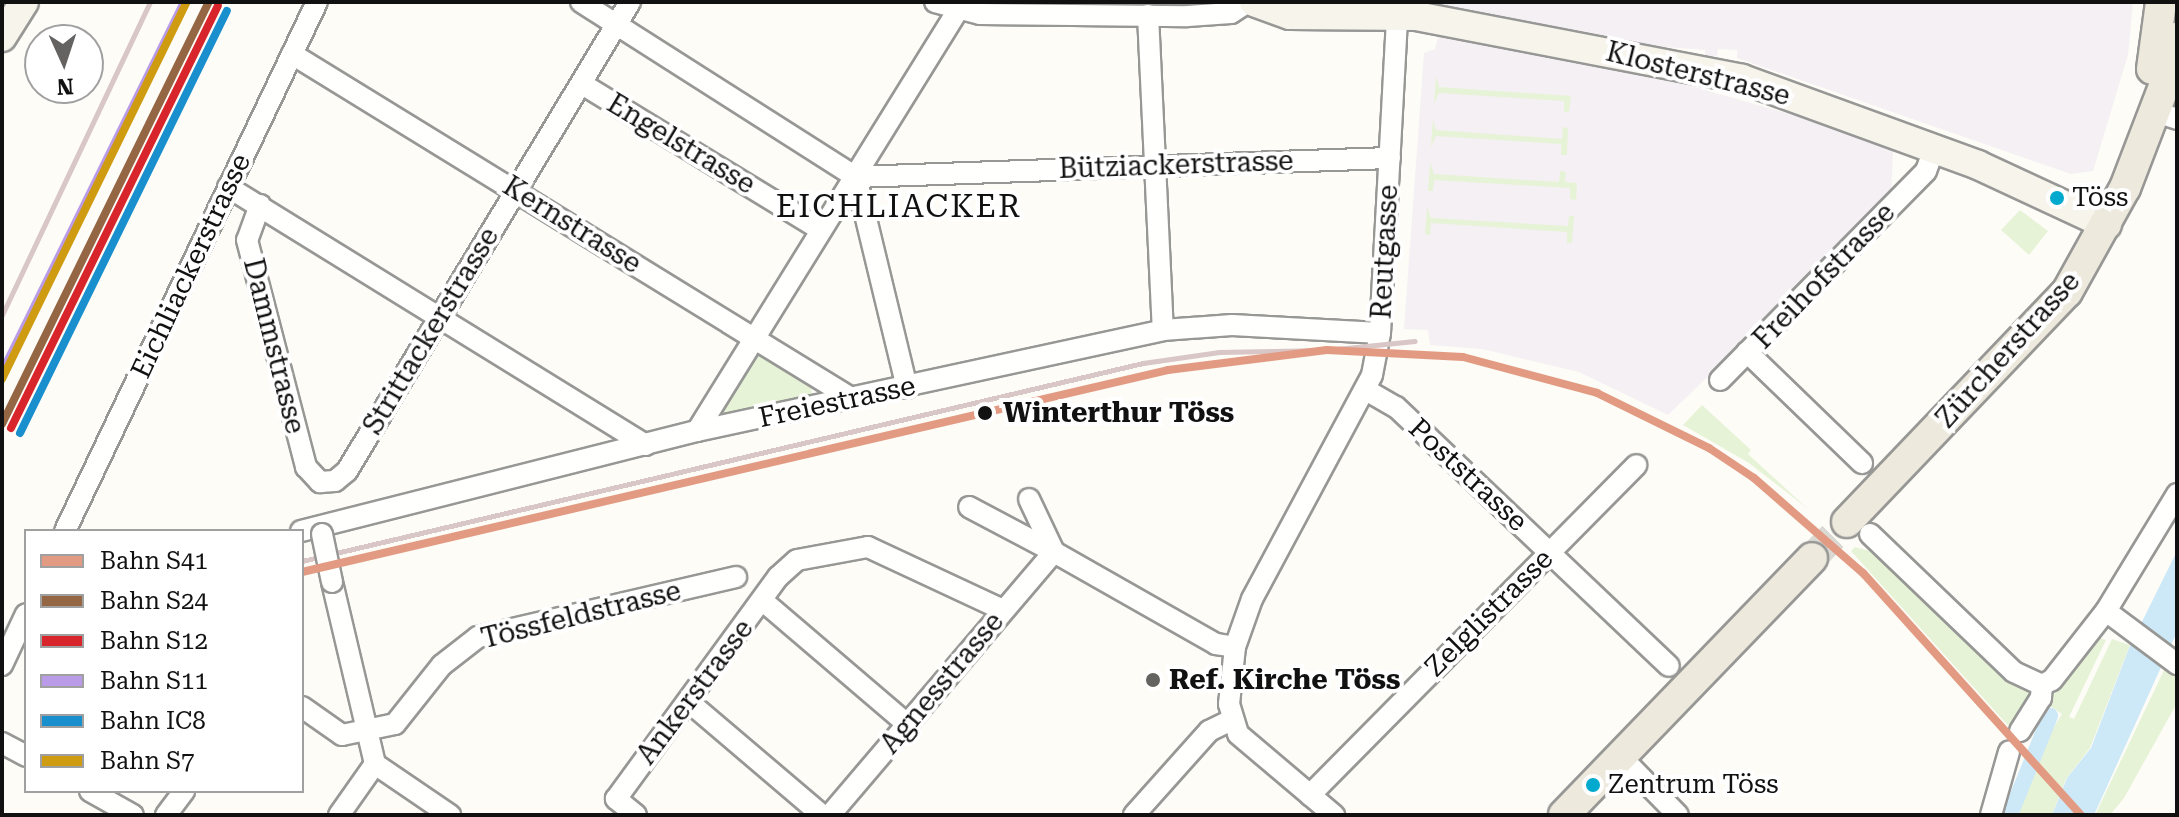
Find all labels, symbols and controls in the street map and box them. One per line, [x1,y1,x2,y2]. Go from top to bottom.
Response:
north arrow [24,24,104,104]
street label: Klosterstrasse [1603,35,1793,113]
text: N [56,74,74,99]
street label: Engelstrasse [601,87,761,201]
street label: Bütziackerstrasse [1058,144,1294,186]
street label: Eichliackerstrasse [124,148,258,384]
street label: Kernstrasse [497,169,647,281]
place label: Töss [2072,182,2128,214]
street label: Reutgasse [1365,184,1405,320]
district label: EICHLIACKER [776,187,1022,225]
marker: Töss [2049,190,2065,206]
street label: Freihofstrasse [1746,196,1902,356]
street label: Strittackerstrasse [356,221,506,441]
street label: Dammstrasse [236,255,312,437]
street label: Zürcherstrasse [1929,265,2087,435]
street label: Freiestrasse [756,369,918,435]
place label: Winterthur Töss [1003,396,1234,430]
marker: Winterthur Töss [974,402,996,424]
street label: Poststrasse [1402,412,1534,538]
legend [24,529,304,793]
street label: Zelglistrasse [1418,542,1560,684]
text: Bahn S41 [100,547,208,575]
street label: Tössfeldstrasse [478,574,684,656]
text: Bahn S24 [100,587,208,615]
street label: Agnesstrasse [873,605,1011,761]
street label: Ankerstrasse [630,613,760,771]
text: Bahn S12 [100,627,208,655]
place label: Ref. Kirche Töss [1169,663,1400,697]
text: Bahn S11 [100,667,208,695]
marker: Ref. Kirche Töss [1144,671,1162,689]
text: Bahn IC8 [100,707,206,735]
text: Bahn S7 [100,747,194,775]
place label: Zentrum Töss [1608,769,1779,801]
marker: Zentrum Töss [1585,777,1601,793]

